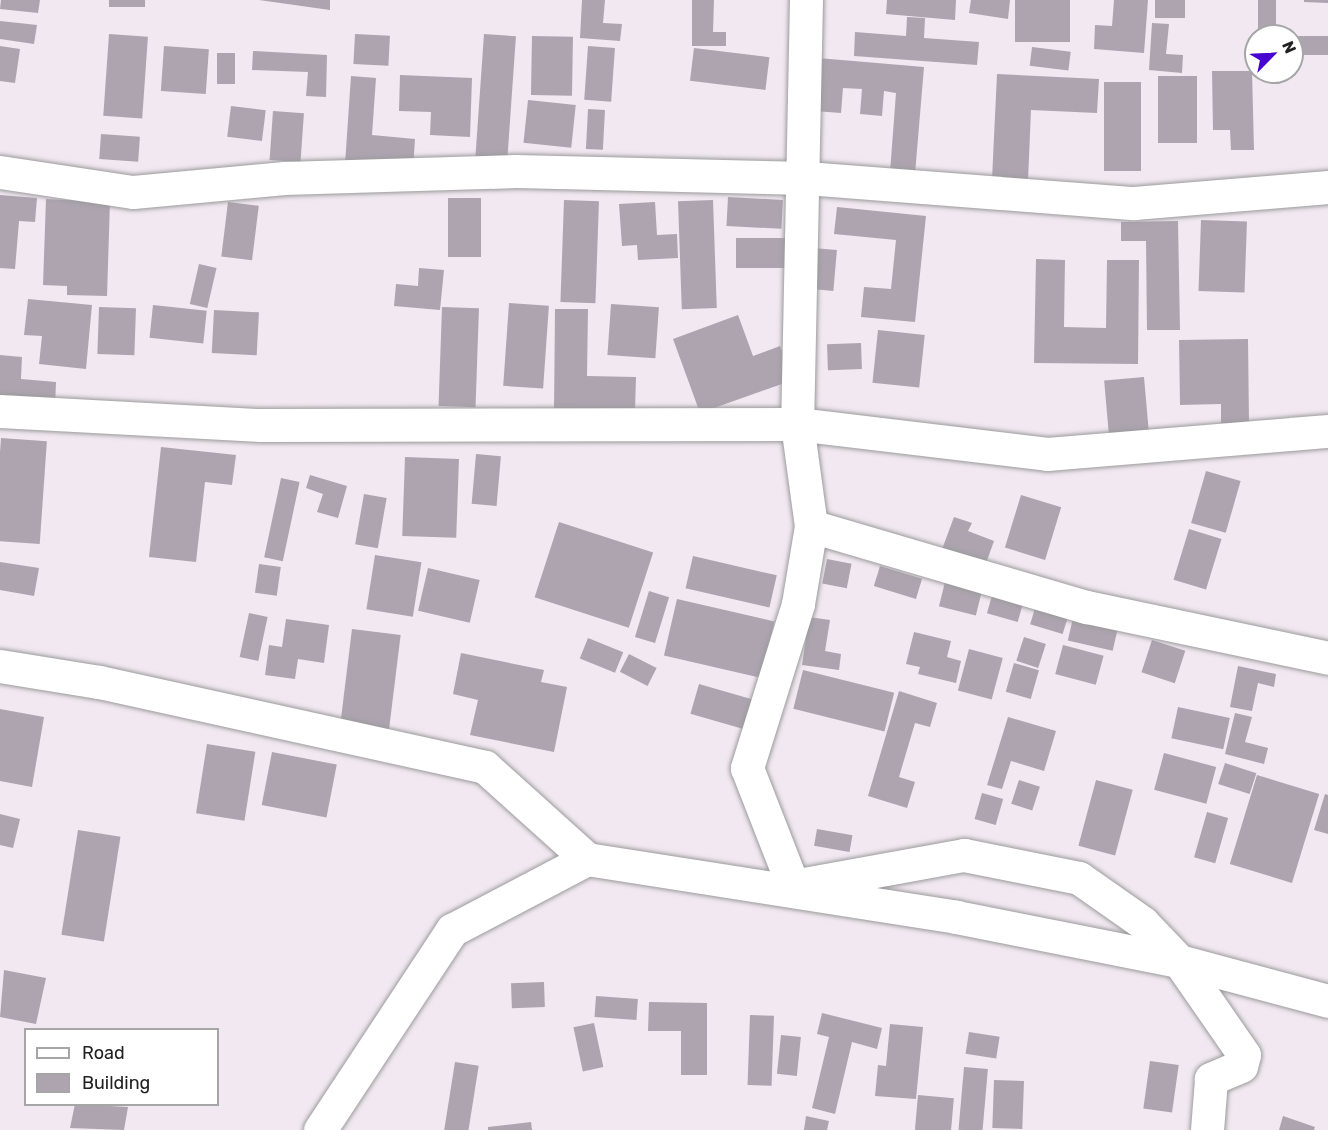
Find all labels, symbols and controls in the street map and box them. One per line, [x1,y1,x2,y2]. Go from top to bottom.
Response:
north arrow [1244,24,1304,84]
text: N [1278,38,1300,56]
legend [24,1028,219,1106]
text: Road [82,1042,125,1064]
text: Building [82,1072,150,1094]

